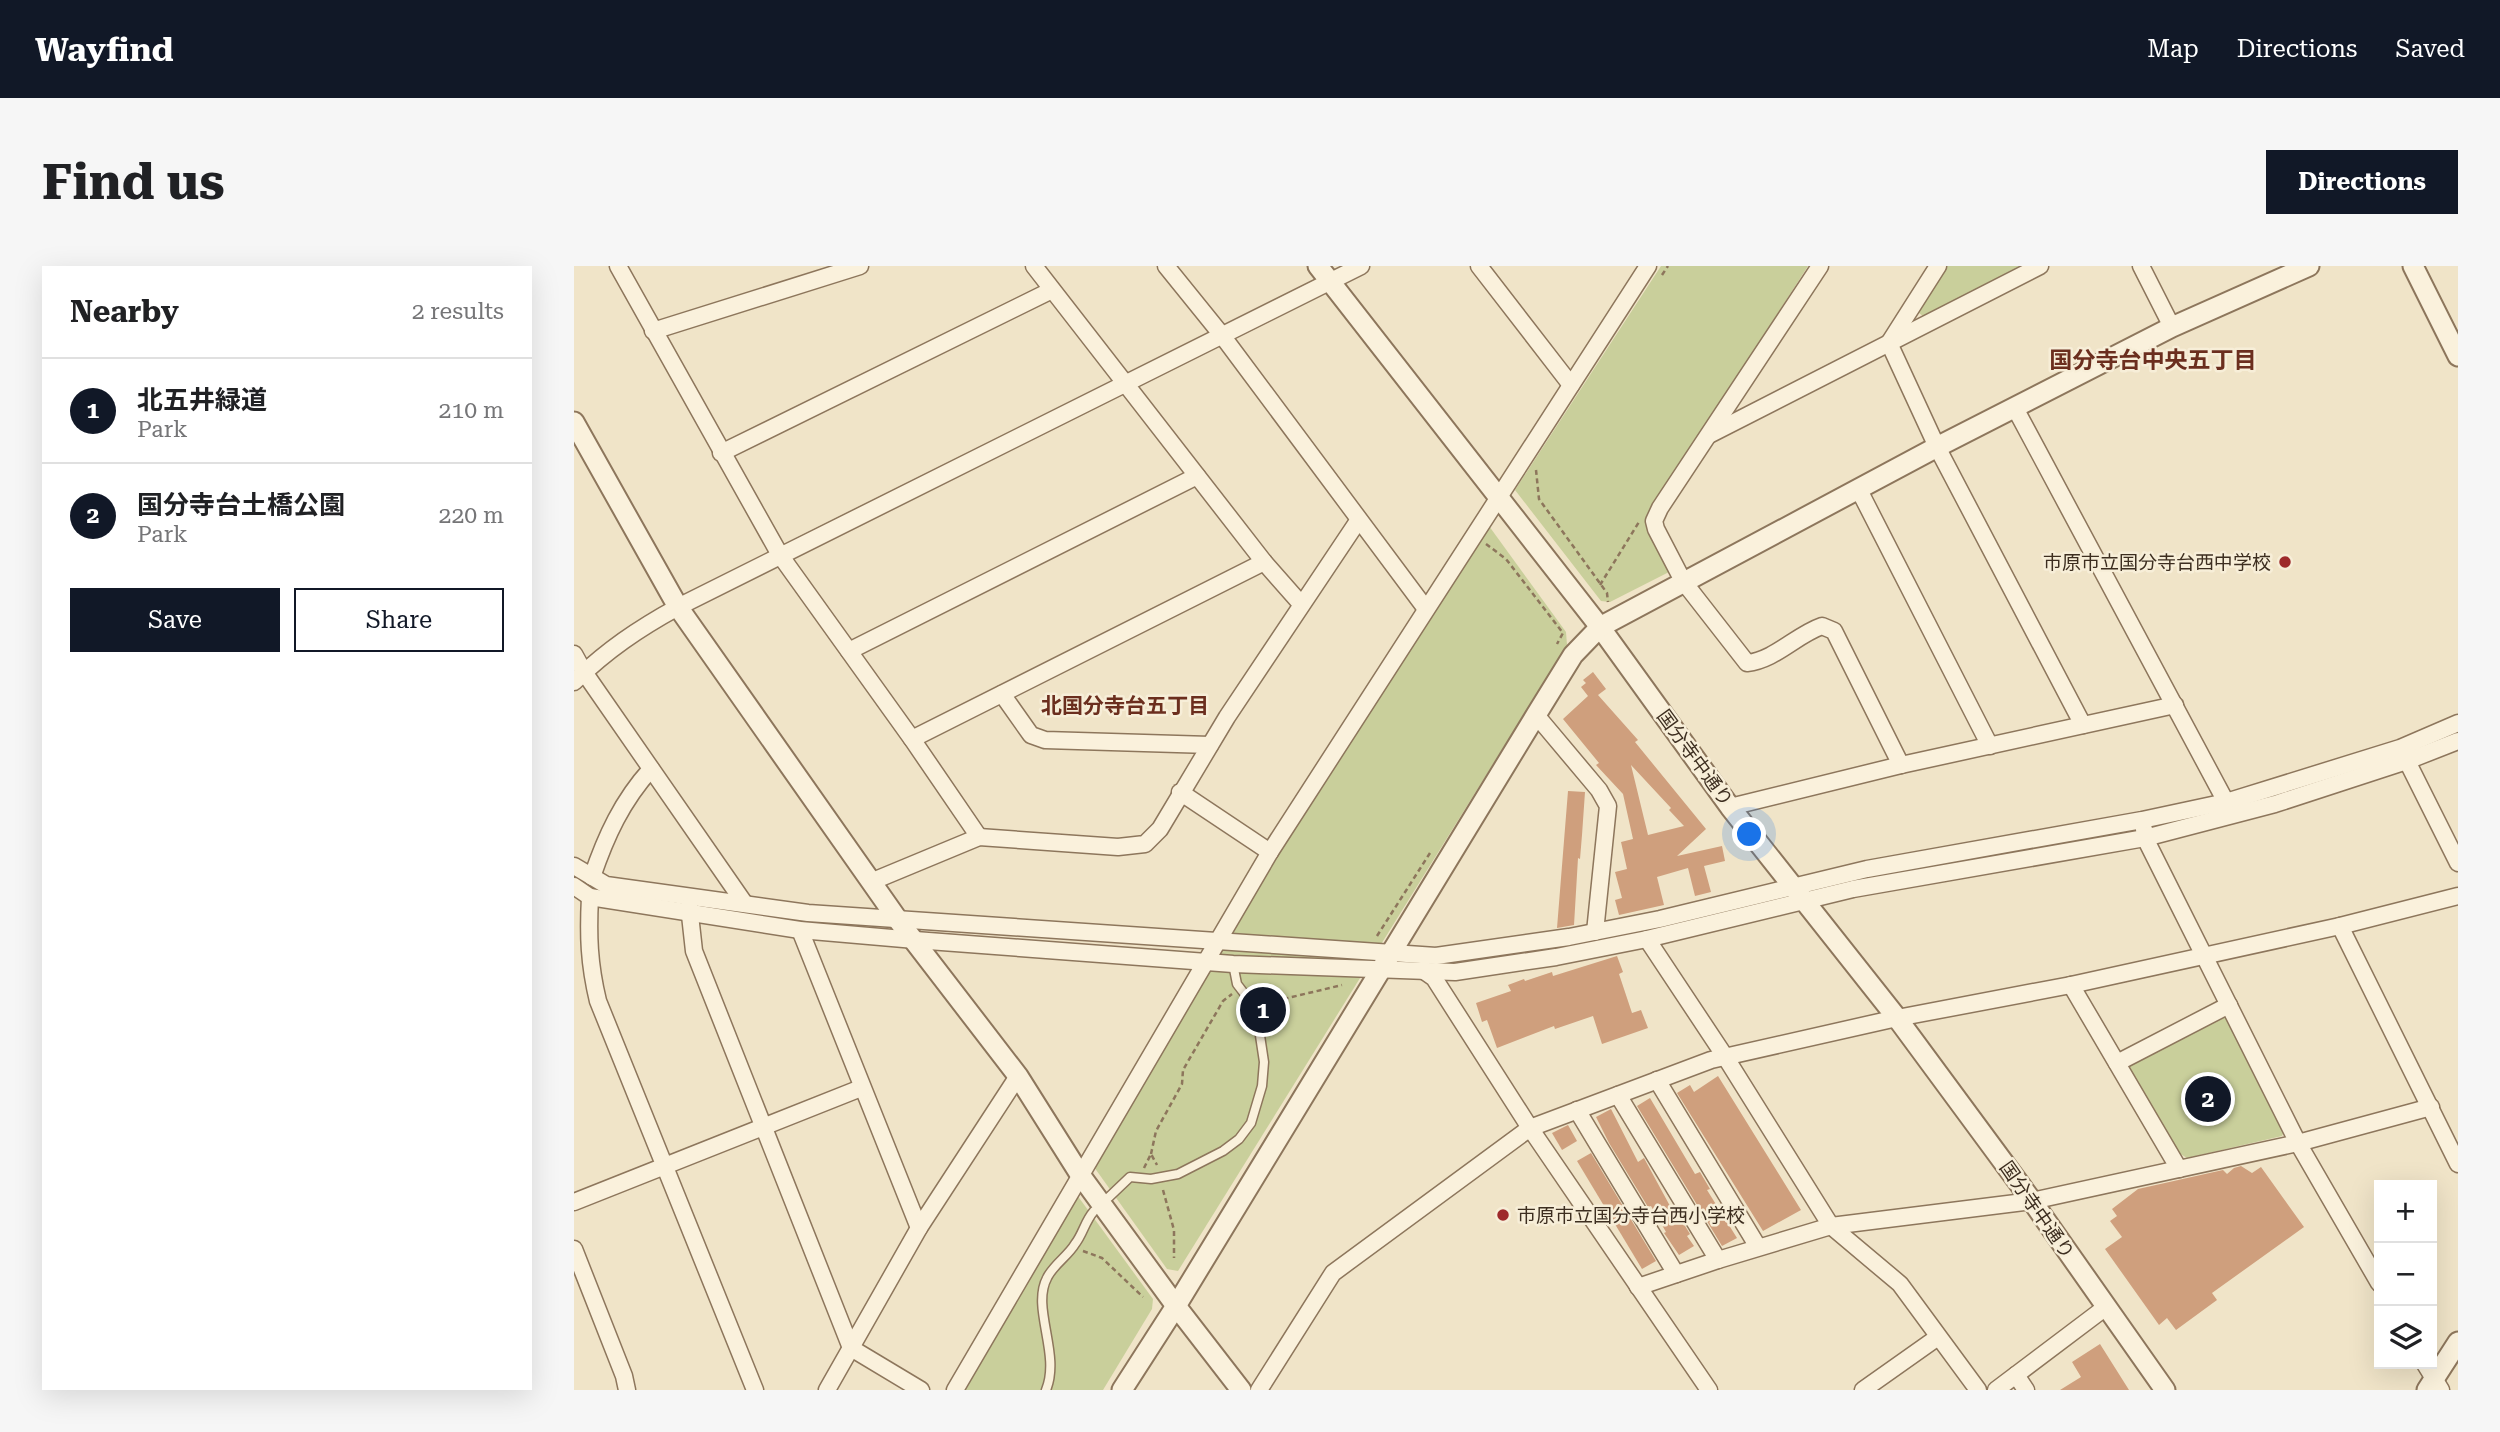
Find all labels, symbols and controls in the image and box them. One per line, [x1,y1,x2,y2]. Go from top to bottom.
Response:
text: Wayfind [35,30,174,69]
text: Map [2147,35,2199,63]
text: Directions [2237,35,2357,63]
text: Saved [2395,35,2465,63]
button: Directions [2266,150,2458,214]
text: Find us [42,154,225,211]
text: Nearby [70,294,179,329]
text: 2 results [412,298,504,325]
district label: 国分寺台中央五丁目 [2050,347,2257,374]
text: 北五井緑道 [137,385,267,415]
text: 1 [87,397,99,424]
text: 210 m [439,397,504,424]
text: Park [137,416,188,443]
text: 国分寺台土橋公園 [137,490,345,520]
text: 2 [87,502,99,529]
text: 220 m [439,502,504,529]
text: Park [137,521,188,548]
place label: 市原市立国分寺台西中学校 [2043,551,2271,574]
marker: 市原市立国分寺台西中学校 [2277,554,2293,570]
button: Save [70,588,280,652]
button: Share [294,588,504,652]
district label: 北国分寺台五丁目 [1041,694,1209,718]
street label: 国分寺中通り [1652,705,1738,811]
your location [1732,817,1766,851]
pin: 1 [1240,984,1286,1036]
pin: 2 [2185,1073,2231,1125]
street label: 国分寺中通り [1995,1157,2079,1263]
map controls [2374,1180,2437,1369]
button: + [2374,1180,2437,1243]
place label: 市原市立国分寺台西小学校 [1517,1204,1745,1227]
marker: 市原市立国分寺台西小学校 [1495,1207,1511,1223]
button: − [2374,1243,2437,1306]
button: layers [2374,1306,2437,1369]

